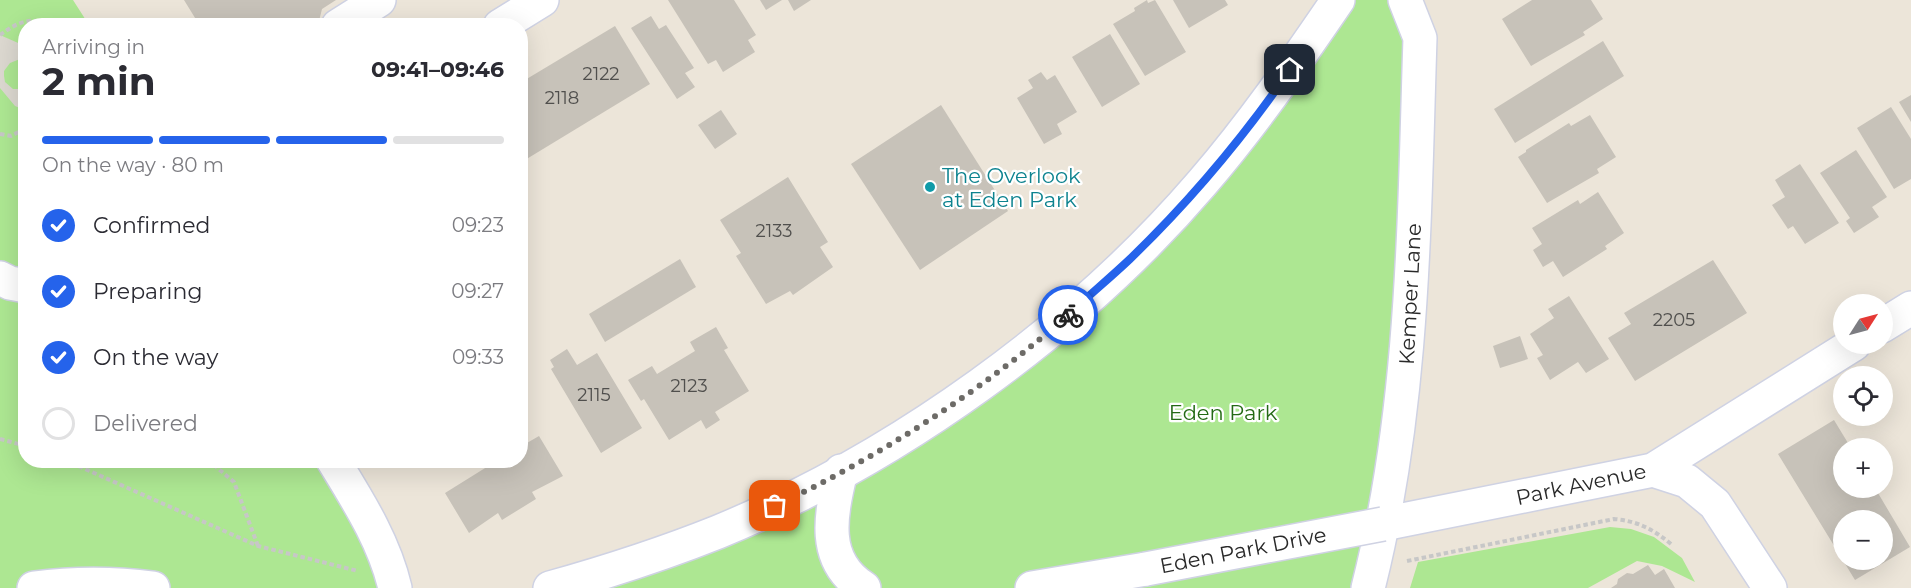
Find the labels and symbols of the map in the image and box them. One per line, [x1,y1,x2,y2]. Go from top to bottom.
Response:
pin [1264,44,1315,95]
house number: 2122 [582,63,620,85]
house number: 2118 [545,87,579,109]
place label: The Overlook at Eden Park [942,163,1081,212]
marker: The Overlook at Eden Park [923,180,937,194]
house number: 2133 [756,220,792,242]
street label: Kemper Lane [1394,222,1426,366]
courier [1038,285,1098,345]
north arrow [1833,294,1893,354]
house number: 2205 [1653,309,1695,331]
house number: 2123 [670,375,708,397]
house number: 2115 [577,384,611,406]
park label: Eden Park [1169,400,1278,425]
street label: Park Avenue [1513,458,1649,510]
pin [749,480,800,531]
street label: Eden Park Drive [1158,522,1328,578]

